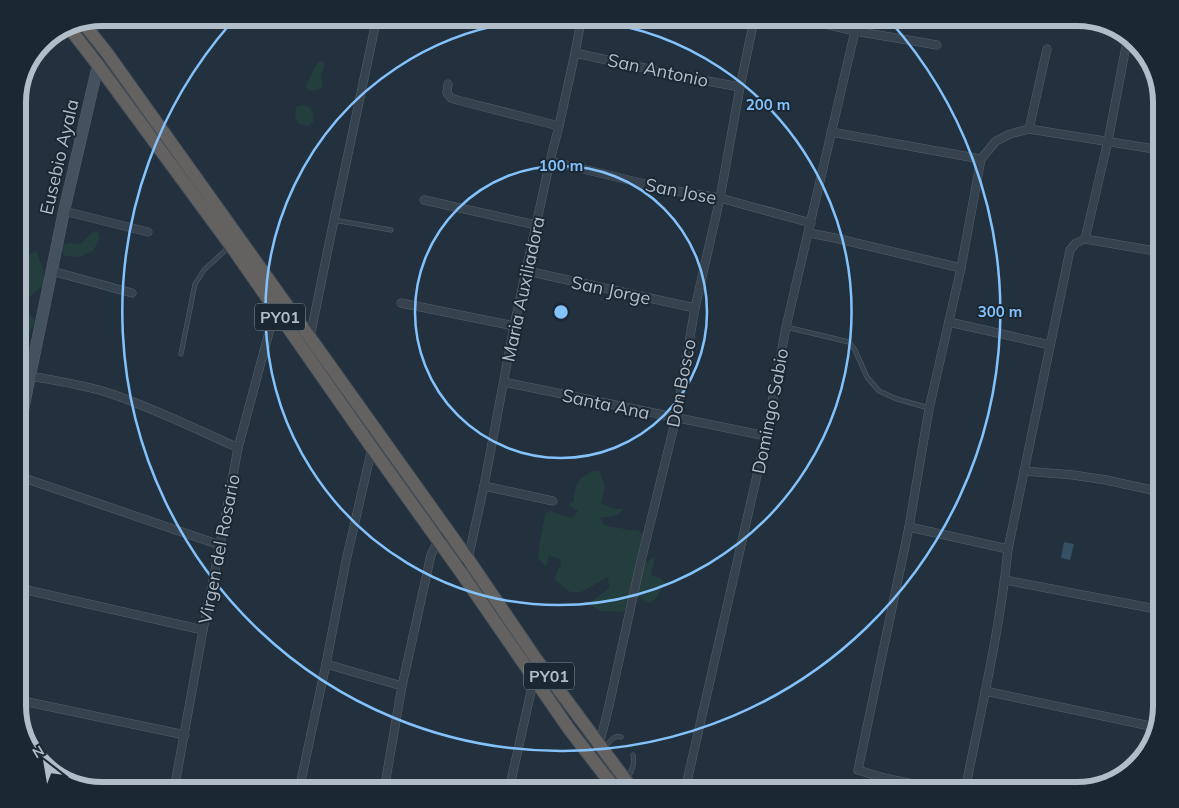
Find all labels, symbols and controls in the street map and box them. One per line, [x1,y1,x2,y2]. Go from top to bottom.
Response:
street label: San Antonio [605,48,711,92]
text: 200 m [746,95,790,114]
street label: Eusebio Ayala [35,97,83,217]
text: 100 m [539,156,583,175]
street label: San Jose [643,173,719,209]
street label: Maria Auxiliadora [496,214,550,364]
street label: San Jorge [569,270,653,310]
text: 300 m [978,302,1022,321]
centre of rings [552,303,570,321]
road number: PY01 [255,304,305,330]
street label: Don Bosco [661,337,701,429]
street label: Domingo Sabio [747,346,793,476]
street label: Santa Ana [560,384,652,424]
street label: Virgen del Rosario [193,472,245,626]
road number: PY01 [524,662,574,689]
north arrow [20,738,70,788]
text: N [29,741,47,762]

